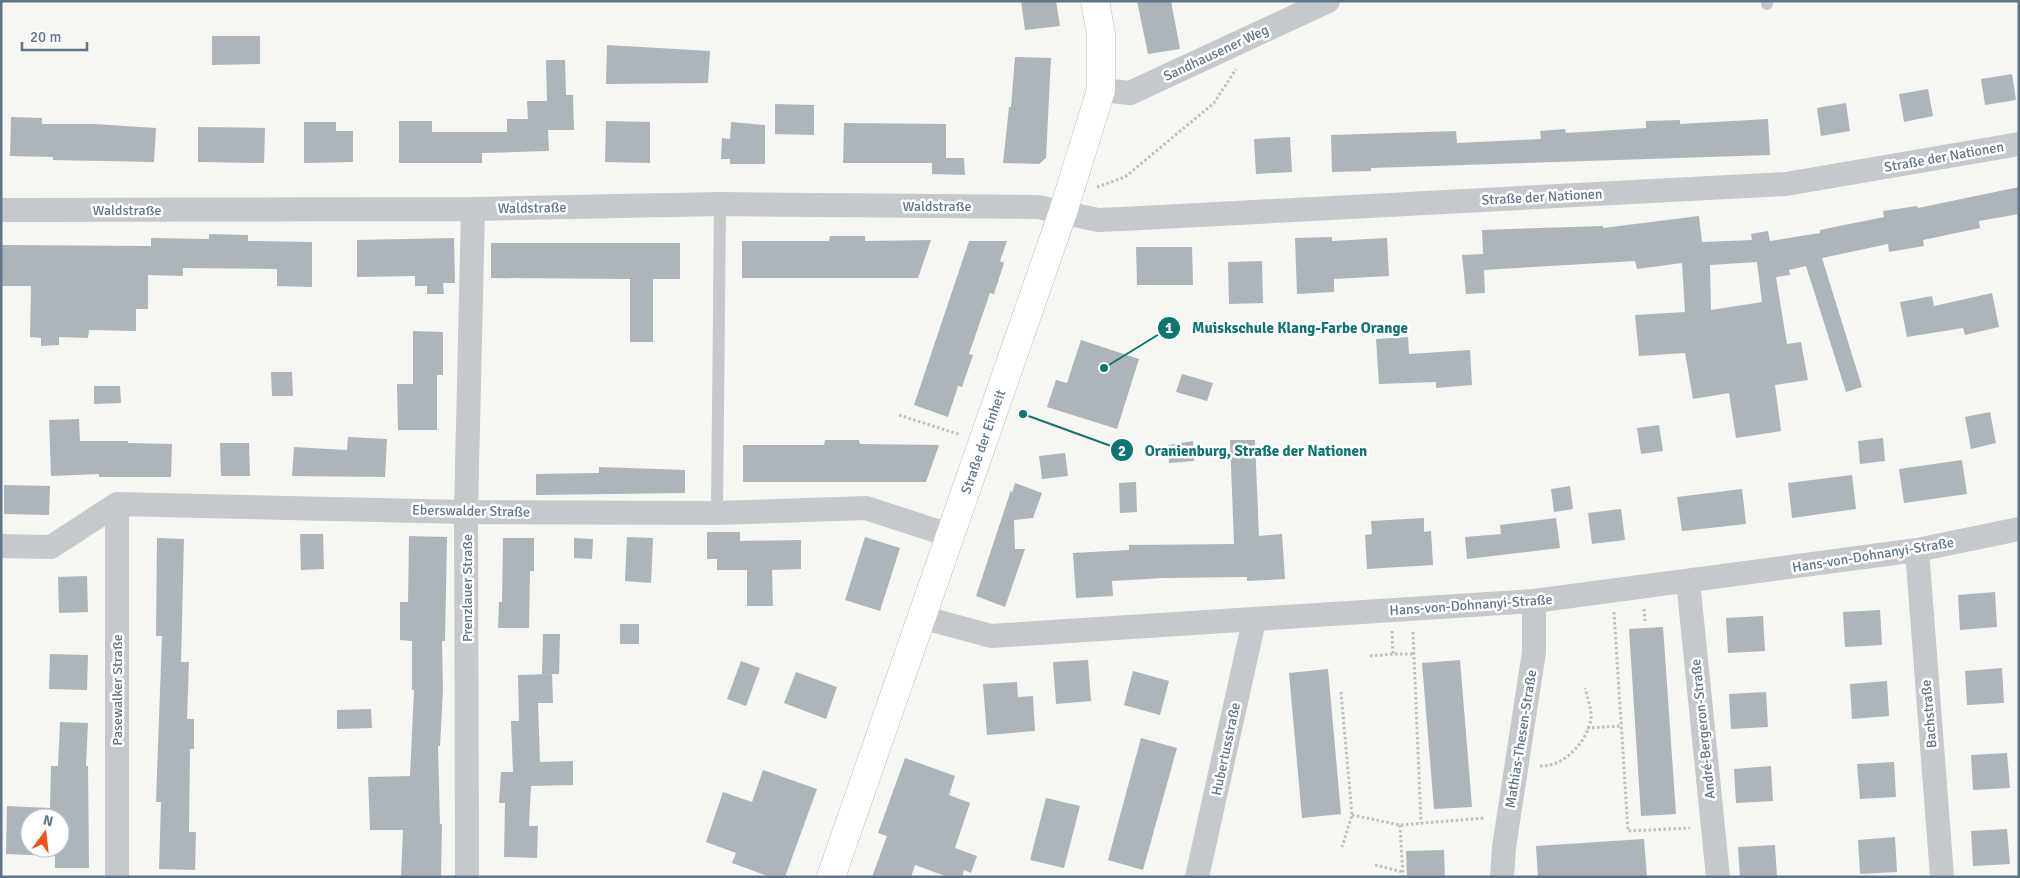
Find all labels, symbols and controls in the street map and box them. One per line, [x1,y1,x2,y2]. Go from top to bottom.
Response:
scale bar [22,20,88,52]
street label: Sandhausener Weg [1161,21,1271,85]
text: 20 m [30,28,61,46]
street label: Straße der Nationen [1883,138,2005,176]
street label: Straße der Nationen [1481,185,1603,209]
street label: Waldstraße [903,198,971,215]
street label: Waldstraße [497,199,567,217]
street label: Waldstraße [93,202,161,219]
callout: Muiskschule Klang-Farbe Orange [1157,313,1418,343]
text: 1 [1165,319,1173,337]
text: Muiskschule Klang-Farbe Orange [1192,319,1408,337]
street label: Straße der Einheit [957,387,1009,496]
callout: Oranienburg, Straße der Nationen [1110,435,1377,465]
text: 2 [1118,442,1126,460]
text: Oranienburg, Straße der Nationen [1145,442,1367,460]
street label: Eberswalder Straße [412,501,530,521]
street label: Prenzlauer Straße [459,534,476,642]
street label: Hans-von-Dohnanyi-Straße [1791,534,1955,576]
street label: Hans-von-Dohnanyi-Straße [1389,591,1553,619]
street label: Pasewalker Straße [109,634,126,746]
street label: André-Bergeron-Straße [1687,658,1719,800]
street label: Mathias-Thesen-Straße [1502,669,1540,809]
street label: Bachstraße [1918,679,1940,749]
street label: Hubertusstraße [1208,701,1244,797]
north arrow [20,808,70,858]
text: N [41,811,55,830]

